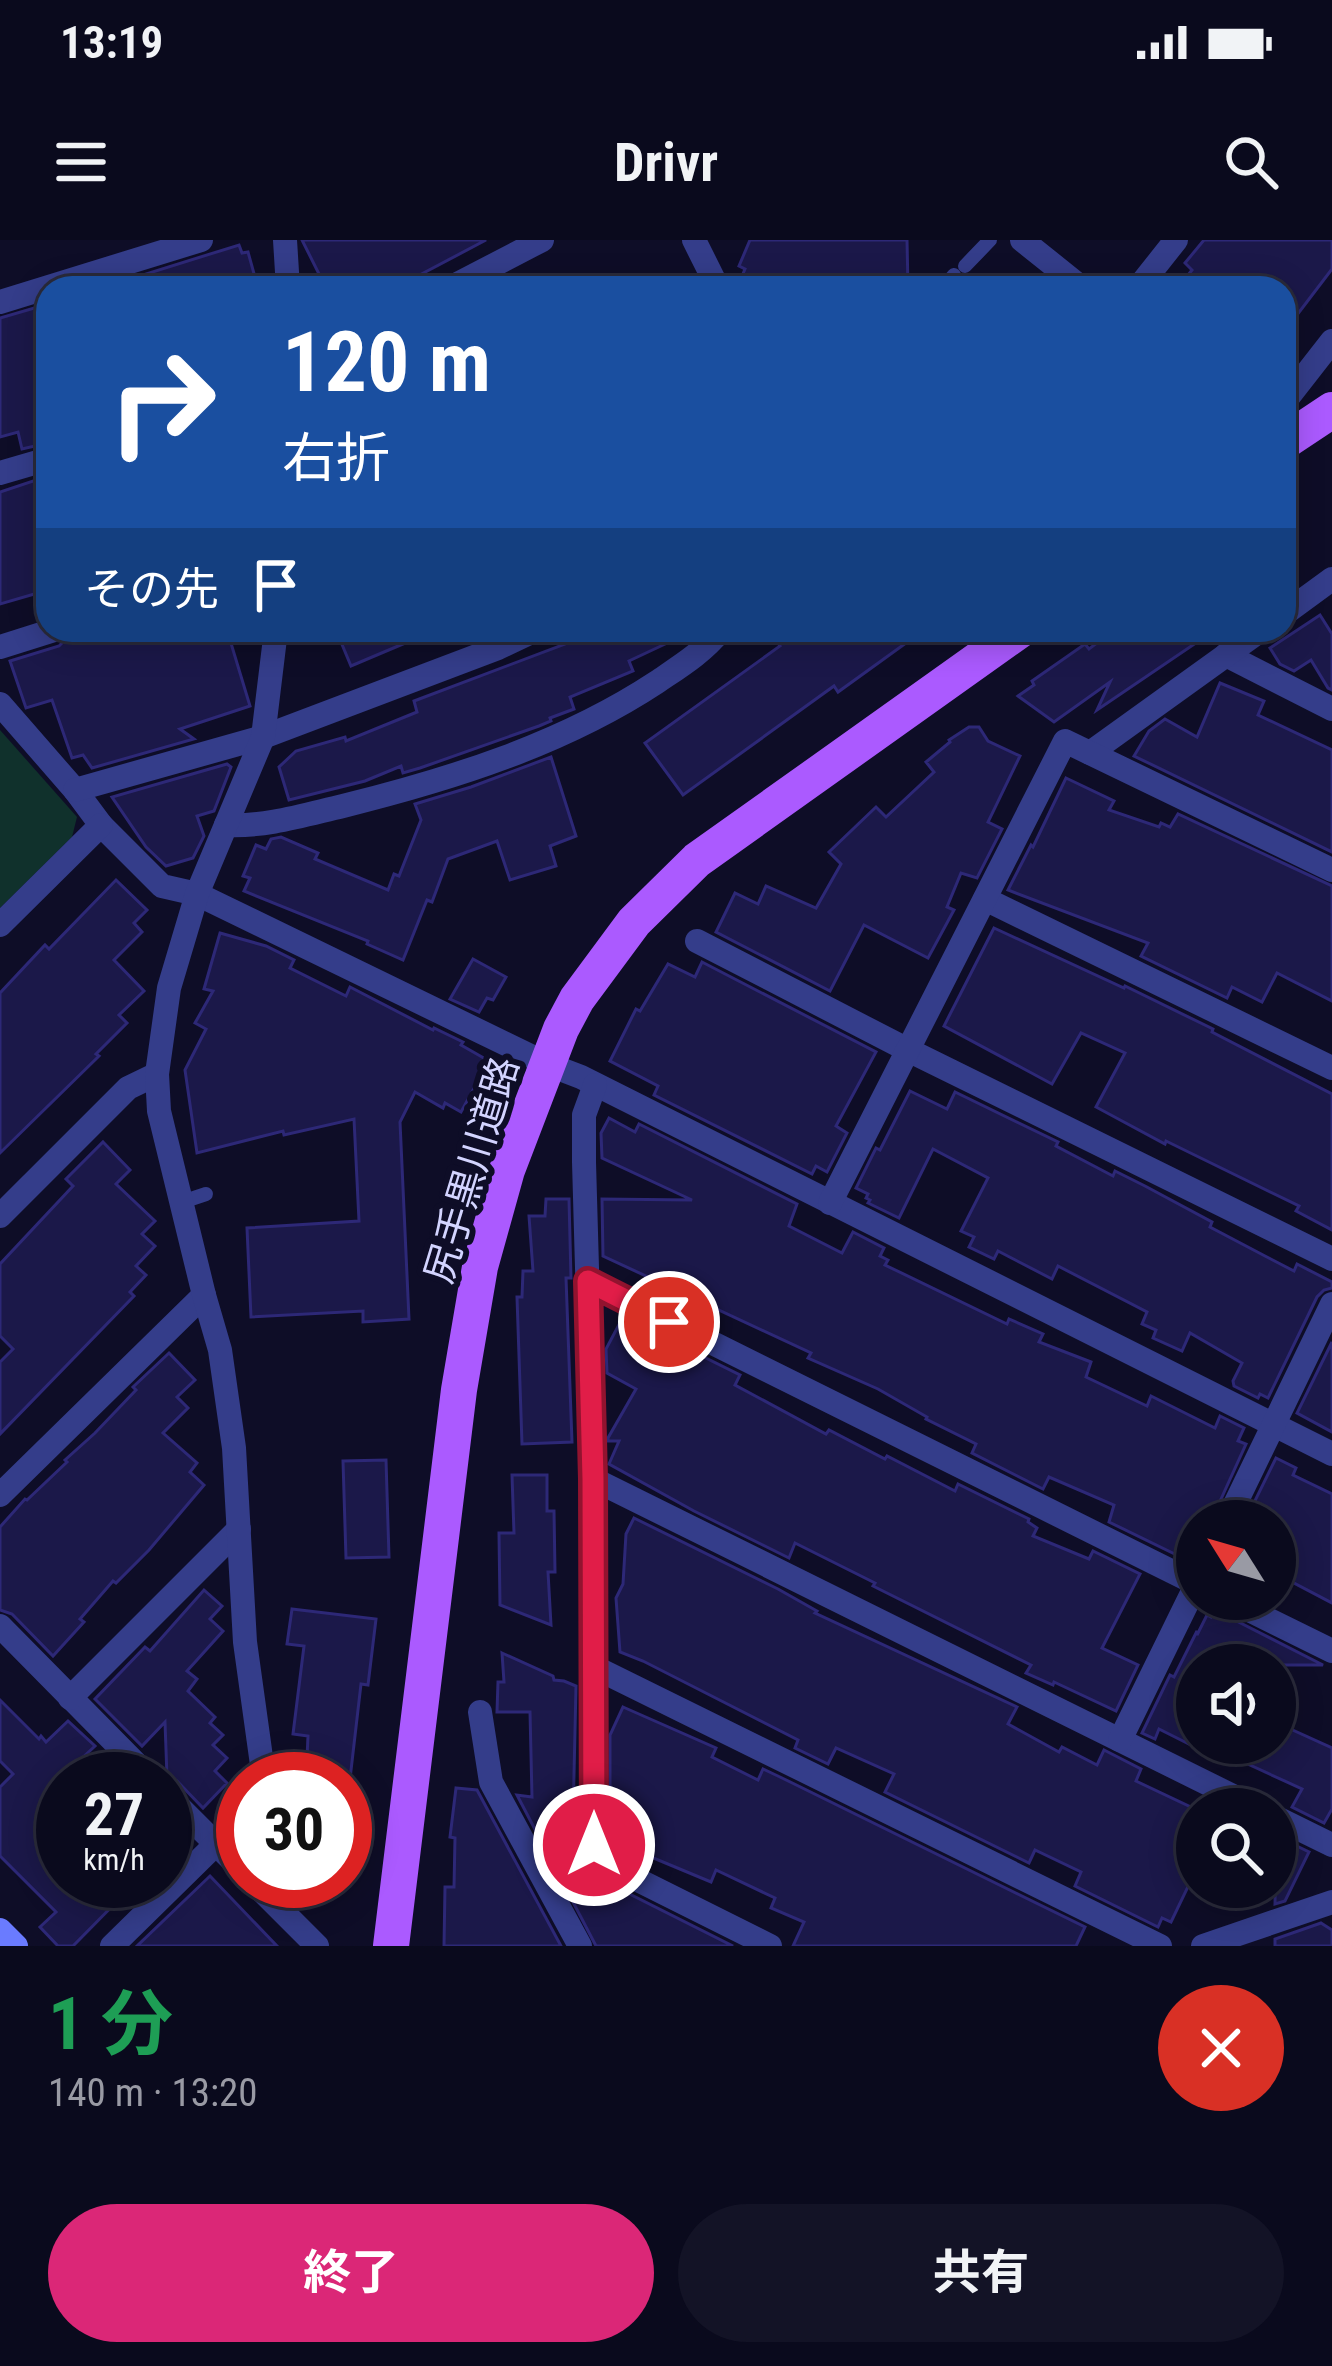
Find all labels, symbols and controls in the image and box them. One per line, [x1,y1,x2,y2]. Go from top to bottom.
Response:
text: 13:19 [60,16,163,69]
icon: menu [48,129,114,195]
icon: search [1218,129,1284,195]
text: Drivr [614,131,718,194]
text: 120 m [282,313,491,412]
icon: right [84,324,240,480]
text: 右折 [282,427,390,490]
icon: arrive [243,552,309,618]
text: その先 [84,563,219,616]
street label: 尻手黒川道路 [416,1051,528,1289]
pin [618,1271,720,1373]
icon: arrive [636,1289,702,1355]
north arrow [1176,1500,1296,1620]
map controls [1176,1500,1296,1908]
button: sound [1176,1644,1296,1764]
speed limit sign: 30 [216,1752,372,1908]
text: 27 [84,1779,144,1850]
position arrow [531,1782,657,1908]
button: search [1176,1788,1296,1908]
text: km/h [83,1842,145,1877]
text: 1 分 [48,1982,173,2067]
button: close [1158,1985,1284,2111]
text: 140 m · 13:20 [48,2070,258,2116]
button: 終了 [48,2204,654,2342]
button: 共有 [678,2204,1284,2342]

